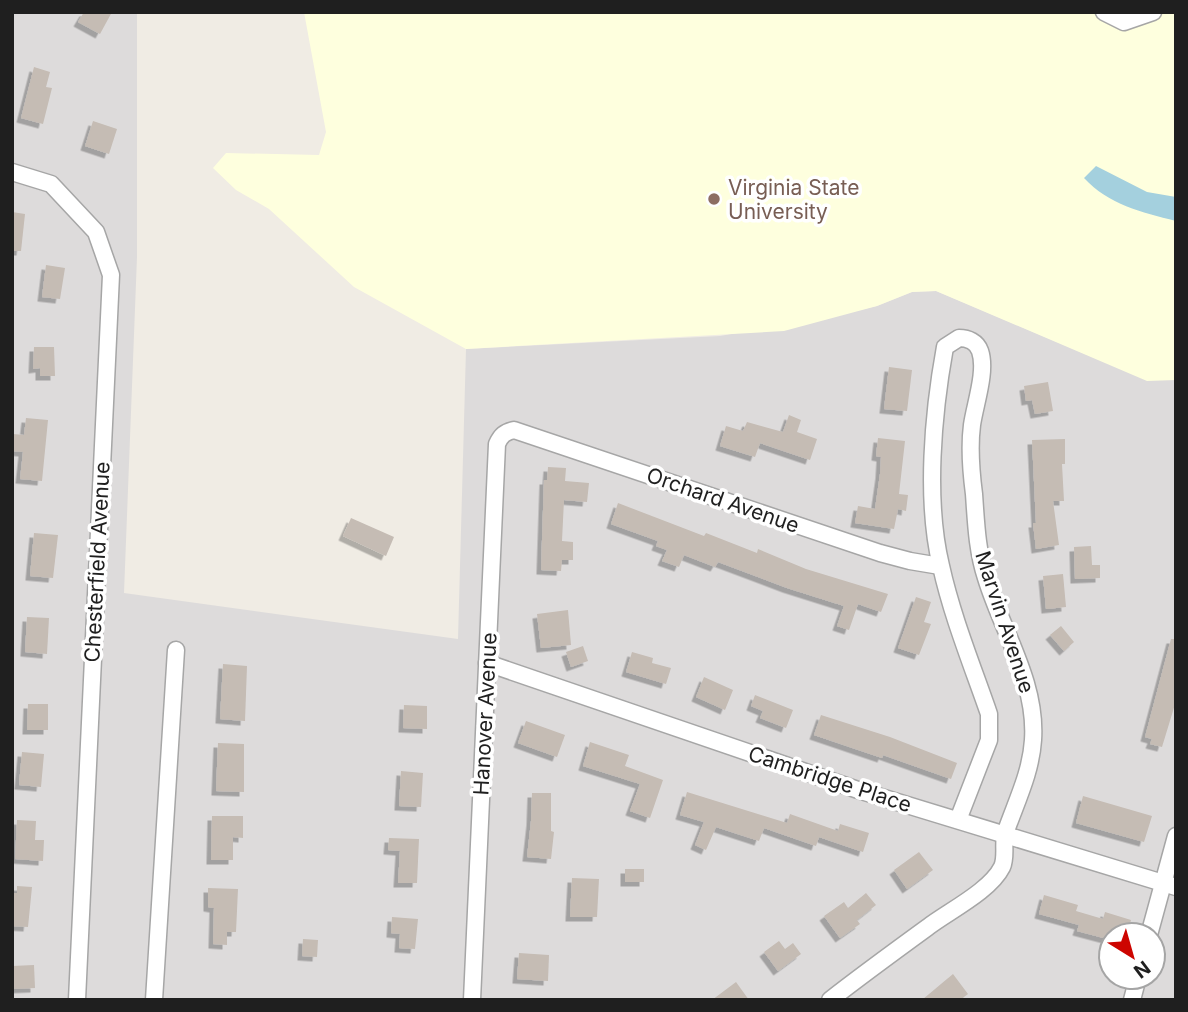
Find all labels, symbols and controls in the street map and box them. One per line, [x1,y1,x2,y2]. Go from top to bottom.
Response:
place label: Virginia State University [728,175,859,224]
marker: Virginia State University [706,191,722,207]
street label: Chesterfield Avenue [79,461,115,663]
street label: Orchard Avenue [643,462,803,538]
street label: Marvin Avenue [970,548,1040,696]
street label: Hanover Avenue [468,632,502,796]
street label: Cambridge Place [745,741,915,817]
north arrow [1097,921,1167,991]
text: N [1129,956,1155,983]

